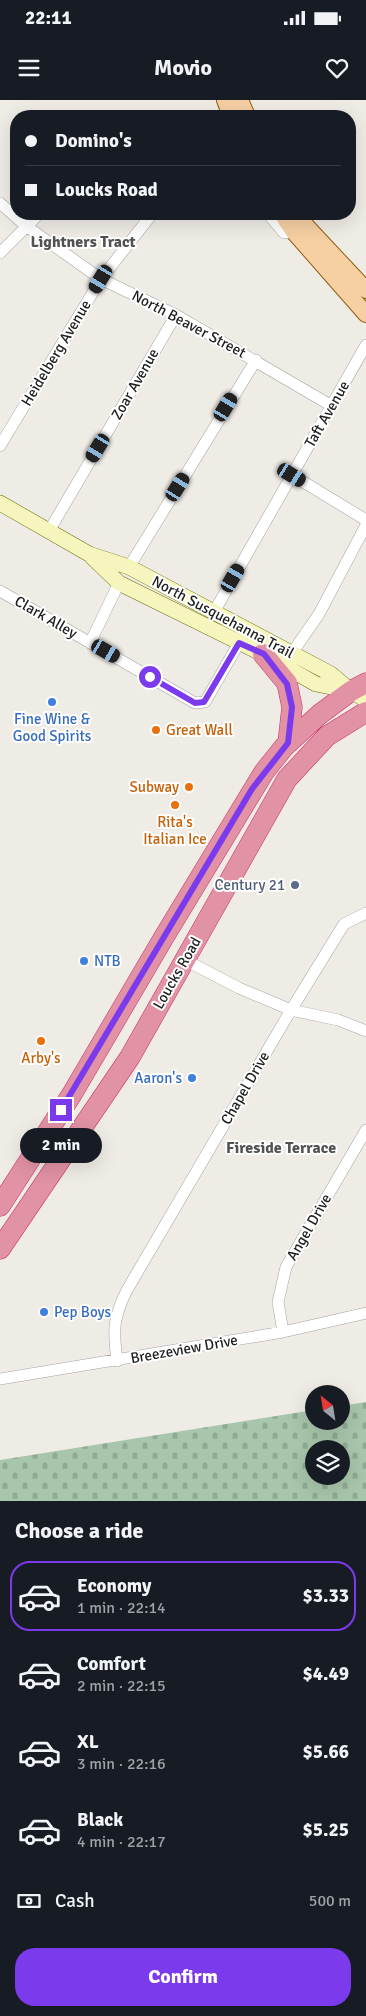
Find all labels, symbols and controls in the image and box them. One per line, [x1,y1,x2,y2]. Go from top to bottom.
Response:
text: 22:11 [25,6,72,30]
icon: menu [15,54,43,82]
text: Movio [154,54,212,81]
icon: heart [323,54,351,82]
text: Domino's [55,129,132,153]
text: Loucks Road [55,178,158,202]
district label: Lightners Tract [30,232,136,252]
car [86,262,115,296]
street label: North Beaver Street [129,286,249,362]
street label: Heidelberg Avenue [17,297,95,409]
street label: Zoar Avenue [107,345,163,423]
street label: Taft Avenue [301,377,353,451]
car [211,390,240,424]
car [83,431,112,465]
car [275,461,308,489]
car [163,470,192,504]
car [219,561,246,595]
street label: North Susquehanna Trail [149,572,297,662]
street label: Clark Alley [12,592,80,642]
car [89,637,122,665]
route start [139,666,161,688]
marker: Fine Wine & Good Spirits [46,696,58,708]
place label: Fine Wine & Good Spirits [13,710,92,745]
place label: Great Wall [166,721,233,739]
marker: Great Wall [150,724,162,736]
place label: Subway [129,778,179,796]
marker: Subway [183,781,195,793]
marker: Rita's Italian Ice [169,799,181,811]
place label: Rita's Italian Ice [143,813,207,848]
place label: Century 21 [214,876,285,894]
marker: Century 21 [289,879,301,891]
street label: Loucks Road [149,934,205,1012]
place label: NTB [94,952,121,970]
marker: NTB [78,955,90,967]
marker: Arby's [35,1035,47,1047]
street label: Chapel Drive [217,1048,273,1128]
place label: Arby's [21,1049,61,1067]
place label: Aaron's [134,1069,182,1087]
marker: Aaron's [186,1072,198,1084]
route end [50,1099,72,1121]
callout: 2 min [20,1128,102,1162]
text: 2 min [42,1135,80,1155]
district label: Fireside Terrace [226,1138,336,1158]
street label: Angel Drive [283,1190,335,1264]
place label: Pep Boys [54,1303,112,1321]
marker: Pep Boys [38,1306,50,1318]
street label: Breezeview Drive [129,1331,239,1367]
north arrow [305,1385,350,1430]
map controls [305,1385,350,1485]
button: layers [305,1440,350,1485]
text: Choose a ride [15,1517,143,1544]
icon: car [17,1574,62,1619]
text: Economy [77,1574,151,1598]
text: $3.33 [303,1584,349,1608]
text: 1 min · 22:14 [77,1598,166,1618]
icon: car [17,1652,62,1697]
text: Comfort [77,1652,146,1676]
text: $4.49 [303,1662,349,1686]
text: 2 min · 22:15 [77,1676,166,1696]
icon: car [17,1730,62,1775]
text: XL [77,1730,99,1754]
text: $5.66 [303,1740,349,1764]
text: 3 min · 22:16 [77,1754,166,1774]
icon: car [17,1808,62,1853]
text: Black [77,1808,123,1832]
text: $5.25 [303,1818,349,1842]
text: 4 min · 22:17 [77,1832,166,1852]
icon: cash [15,1887,43,1915]
text: Cash [55,1889,95,1913]
text: 500 m [309,1891,351,1911]
button: Confirm [15,1948,351,2006]

